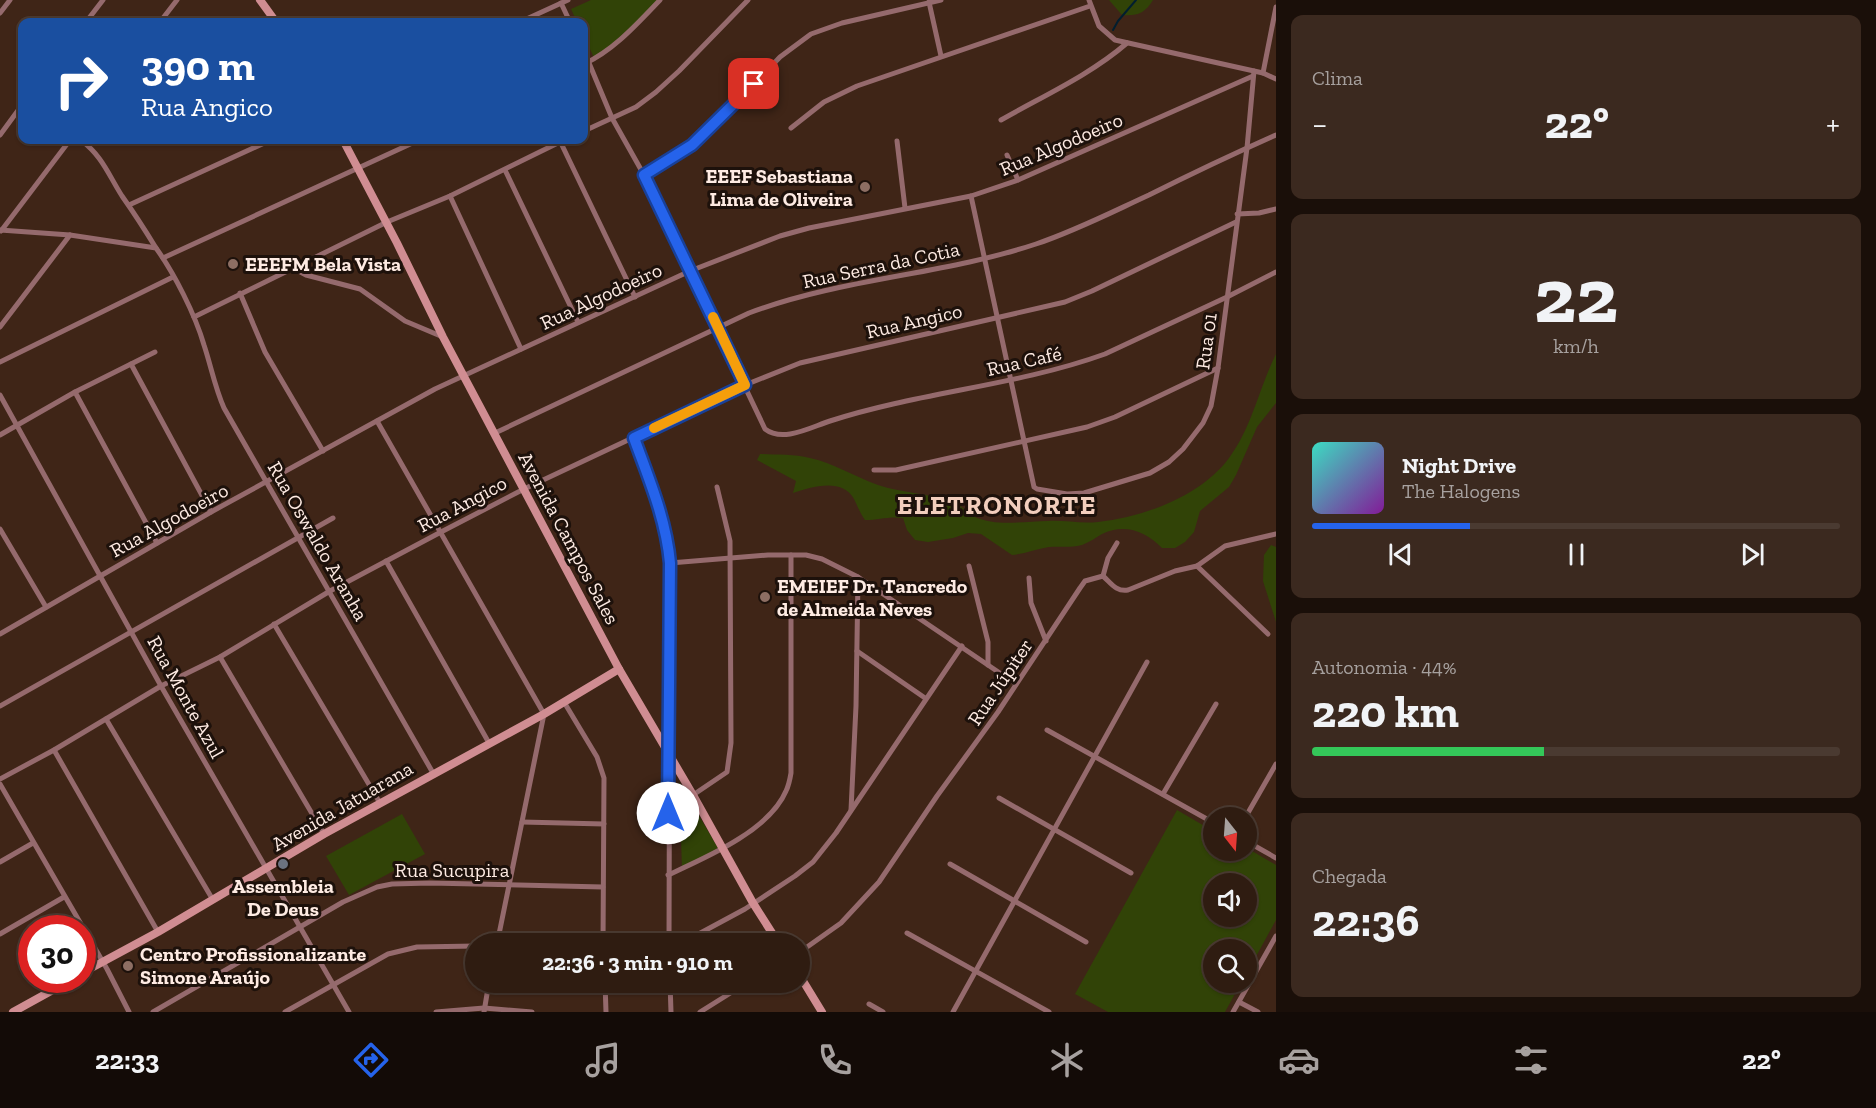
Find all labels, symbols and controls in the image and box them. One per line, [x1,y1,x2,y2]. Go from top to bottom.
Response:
text: 390 m [141,40,255,91]
icon: right [42,42,120,120]
pin [728,58,779,109]
text: Clima [1312,66,1363,90]
icon: arrive [737,67,770,100]
text: Rua Angico [141,91,273,123]
text: 22° [1544,96,1609,150]
text: − [1312,104,1327,143]
text: + [1826,104,1840,143]
street label: Rua Algodoeiro [996,107,1126,181]
place label: EEEF Sebastiana Lima de Oliveira [706,164,853,211]
marker: EEEF Sebastiana Lima de Oliveira [858,180,872,194]
street label: Rua Serra da Cotia [800,237,962,293]
text: 22 [1534,248,1618,342]
place label: EEEFM Bela Vista [245,252,401,276]
marker: EEEFM Bela Vista [226,257,240,271]
street label: Rua Algodoeiro [536,257,666,335]
street label: Rua Angico [864,298,964,344]
street label: Rua 01 [1190,311,1222,371]
text: km/h [1553,334,1599,358]
street label: Rua Café [984,341,1064,381]
street label: Avenida Campos Sales [513,448,625,628]
text: Night Drive [1402,452,1516,479]
street label: Rua Oswaldo Aranha [263,457,374,625]
street label: Rua Angico [413,470,511,538]
street label: Rua Algodoeiro [106,478,232,562]
text: The Halogens [1402,479,1520,503]
district label: ELETRONORTE [897,489,1097,521]
icon: previous [1384,538,1417,571]
icon: pause [1560,538,1593,571]
icon: next [1736,538,1769,571]
place label: EMEIEF Dr. Tancredo de Almeida Neves [777,574,968,621]
marker: EMEIEF Dr. Tancredo de Almeida Neves [758,590,772,604]
street label: Rua Monte Azul [142,632,230,762]
street label: Rua Júpiter [962,634,1038,730]
text: Autonomia · 44% [1312,655,1457,679]
text: 220 km [1312,685,1459,739]
street label: Avenida Jatuarana [267,756,417,856]
position arrow [636,781,700,845]
north arrow [1203,807,1257,861]
map controls [1203,807,1257,993]
marker: Assembleia De Deus [276,857,290,871]
street label: Rua Sucupira [395,858,510,882]
text: Chegada [1312,864,1387,888]
button: sound [1203,873,1257,927]
place label: Assembleia De Deus [232,874,334,921]
text: 22:36 [1312,894,1420,948]
speed limit sign: 30 [18,915,96,993]
button: search [1203,939,1257,993]
place label: Centro Profissionalizante Simone Araújo [140,942,366,989]
text: 22:36 · 3 min · 910 m [542,949,733,976]
marker: Centro Profissionalizante Simone Araújo [121,959,135,973]
icon: directions [350,1039,392,1081]
icon: music [582,1039,624,1081]
icon: phone [814,1039,856,1081]
icon: climate [1046,1039,1088,1081]
icon: car [1278,1039,1320,1081]
icon: filters [1510,1039,1552,1081]
text: 22:33 [95,1044,160,1076]
text: 22° [1742,1044,1781,1076]

